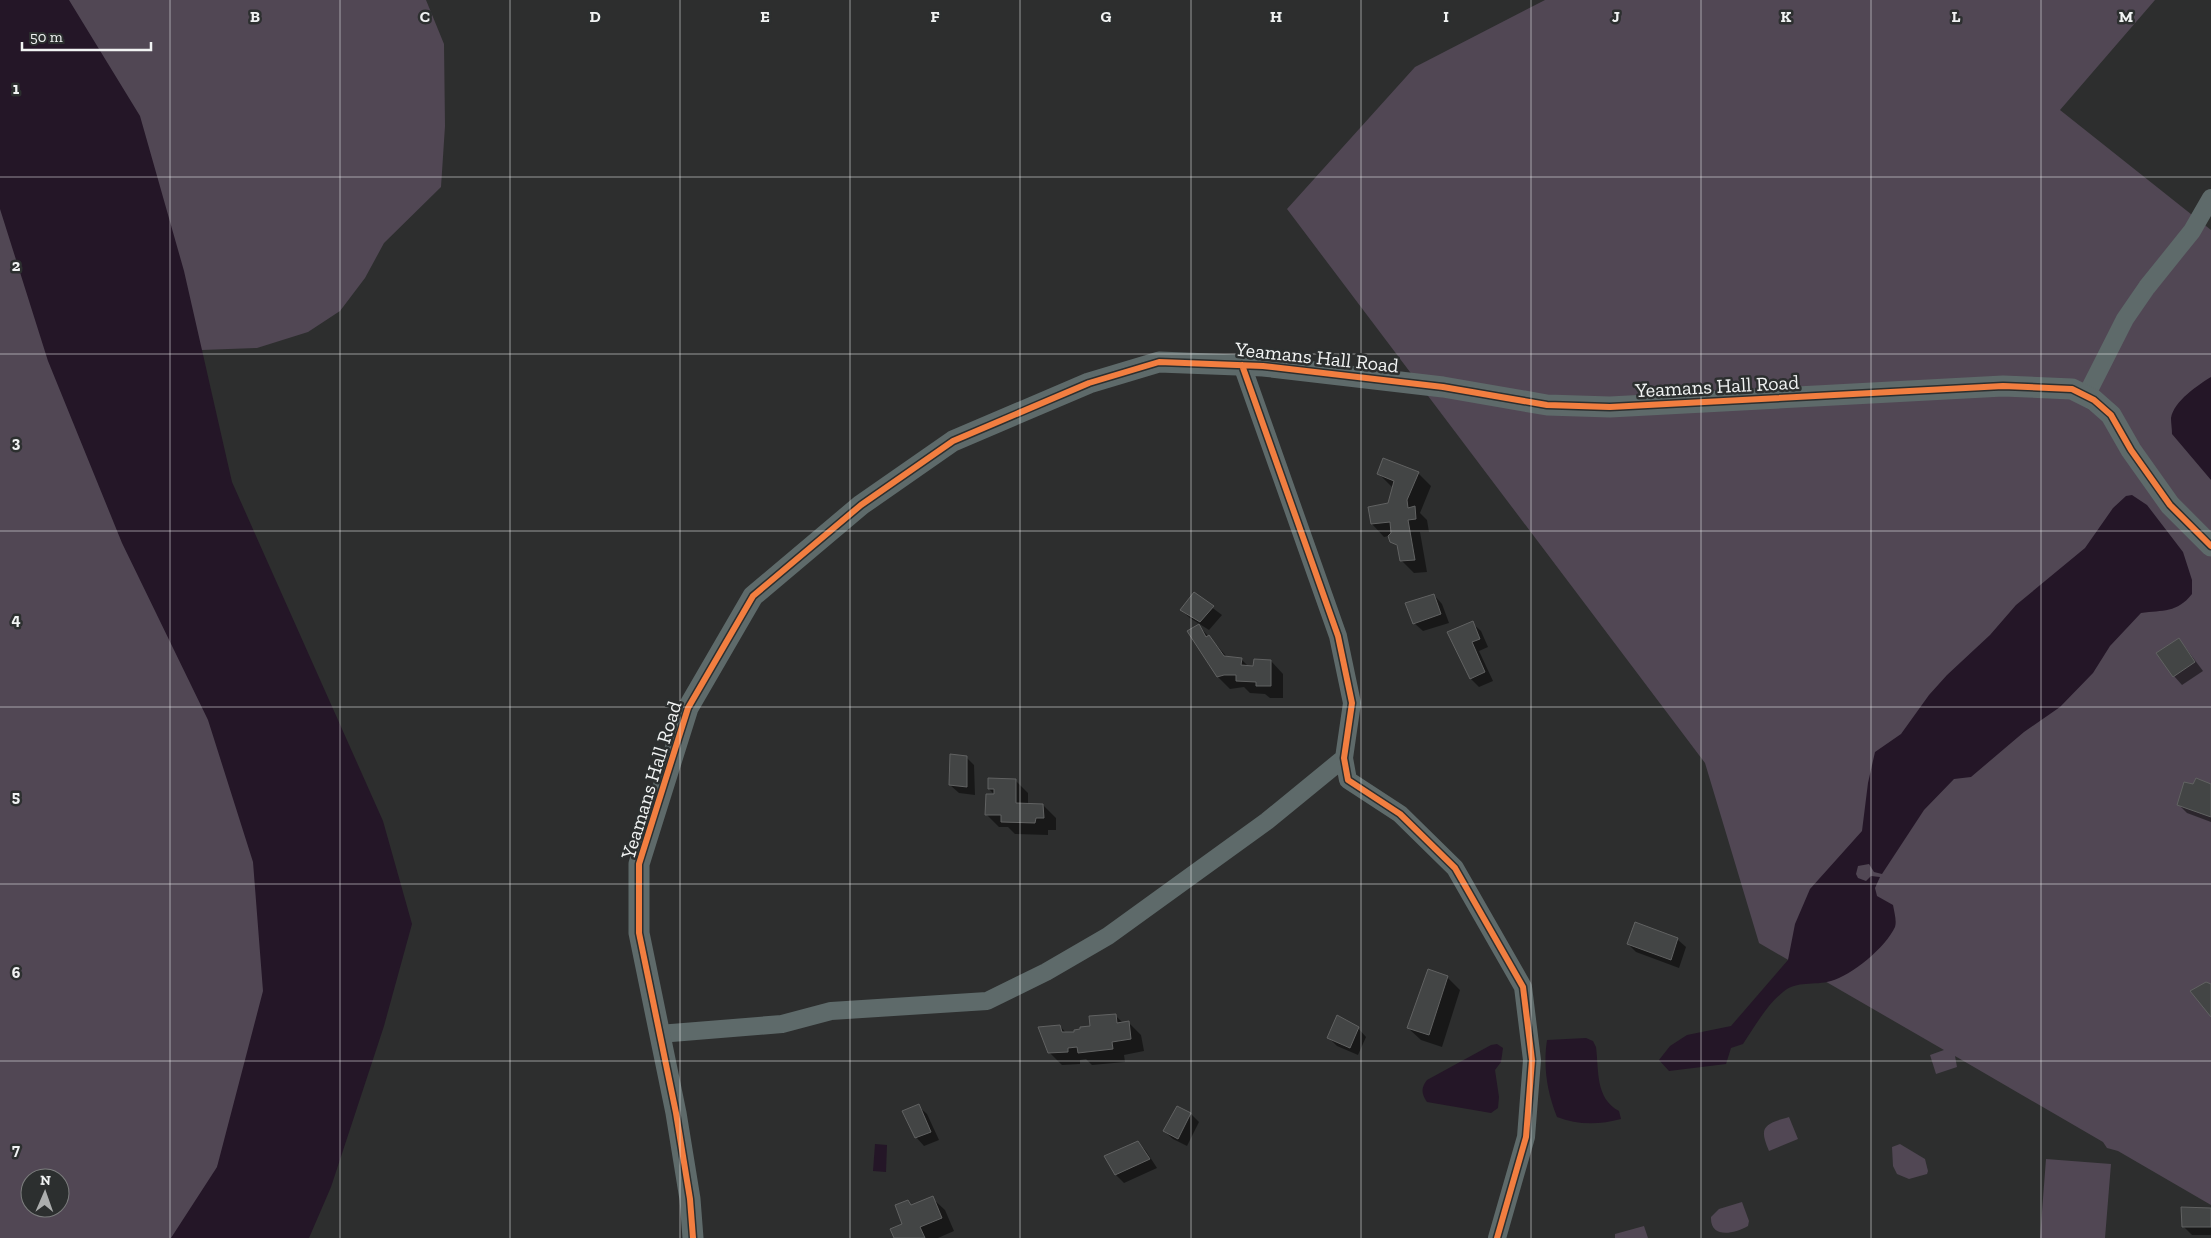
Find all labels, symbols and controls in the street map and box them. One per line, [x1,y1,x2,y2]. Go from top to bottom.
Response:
text: B [250,7,260,26]
text: C [420,7,430,26]
text: D [589,7,601,26]
text: E [760,7,770,26]
text: F [930,7,940,26]
text: G [1101,7,1112,26]
text: H [1270,7,1282,26]
text: I [1443,7,1449,26]
text: J [1612,7,1620,26]
text: K [1781,7,1792,26]
text: L [1952,7,1961,26]
text: M [2119,7,2133,26]
scale bar [22,20,151,52]
text: 50 m [30,28,63,46]
text: 1 [13,79,20,98]
text: 2 [12,256,21,275]
street label: Yeamans Hall Road [1233,336,1400,378]
street label: Yeamans Hall Road [1633,370,1800,402]
text: 3 [12,433,21,452]
text: 4 [11,610,21,629]
street label: Yeamans Hall Road [615,698,686,863]
text: 5 [12,787,20,806]
text: 6 [12,963,21,982]
text: 7 [12,1140,20,1159]
north arrow [20,1168,70,1218]
text: N [40,1172,51,1189]

